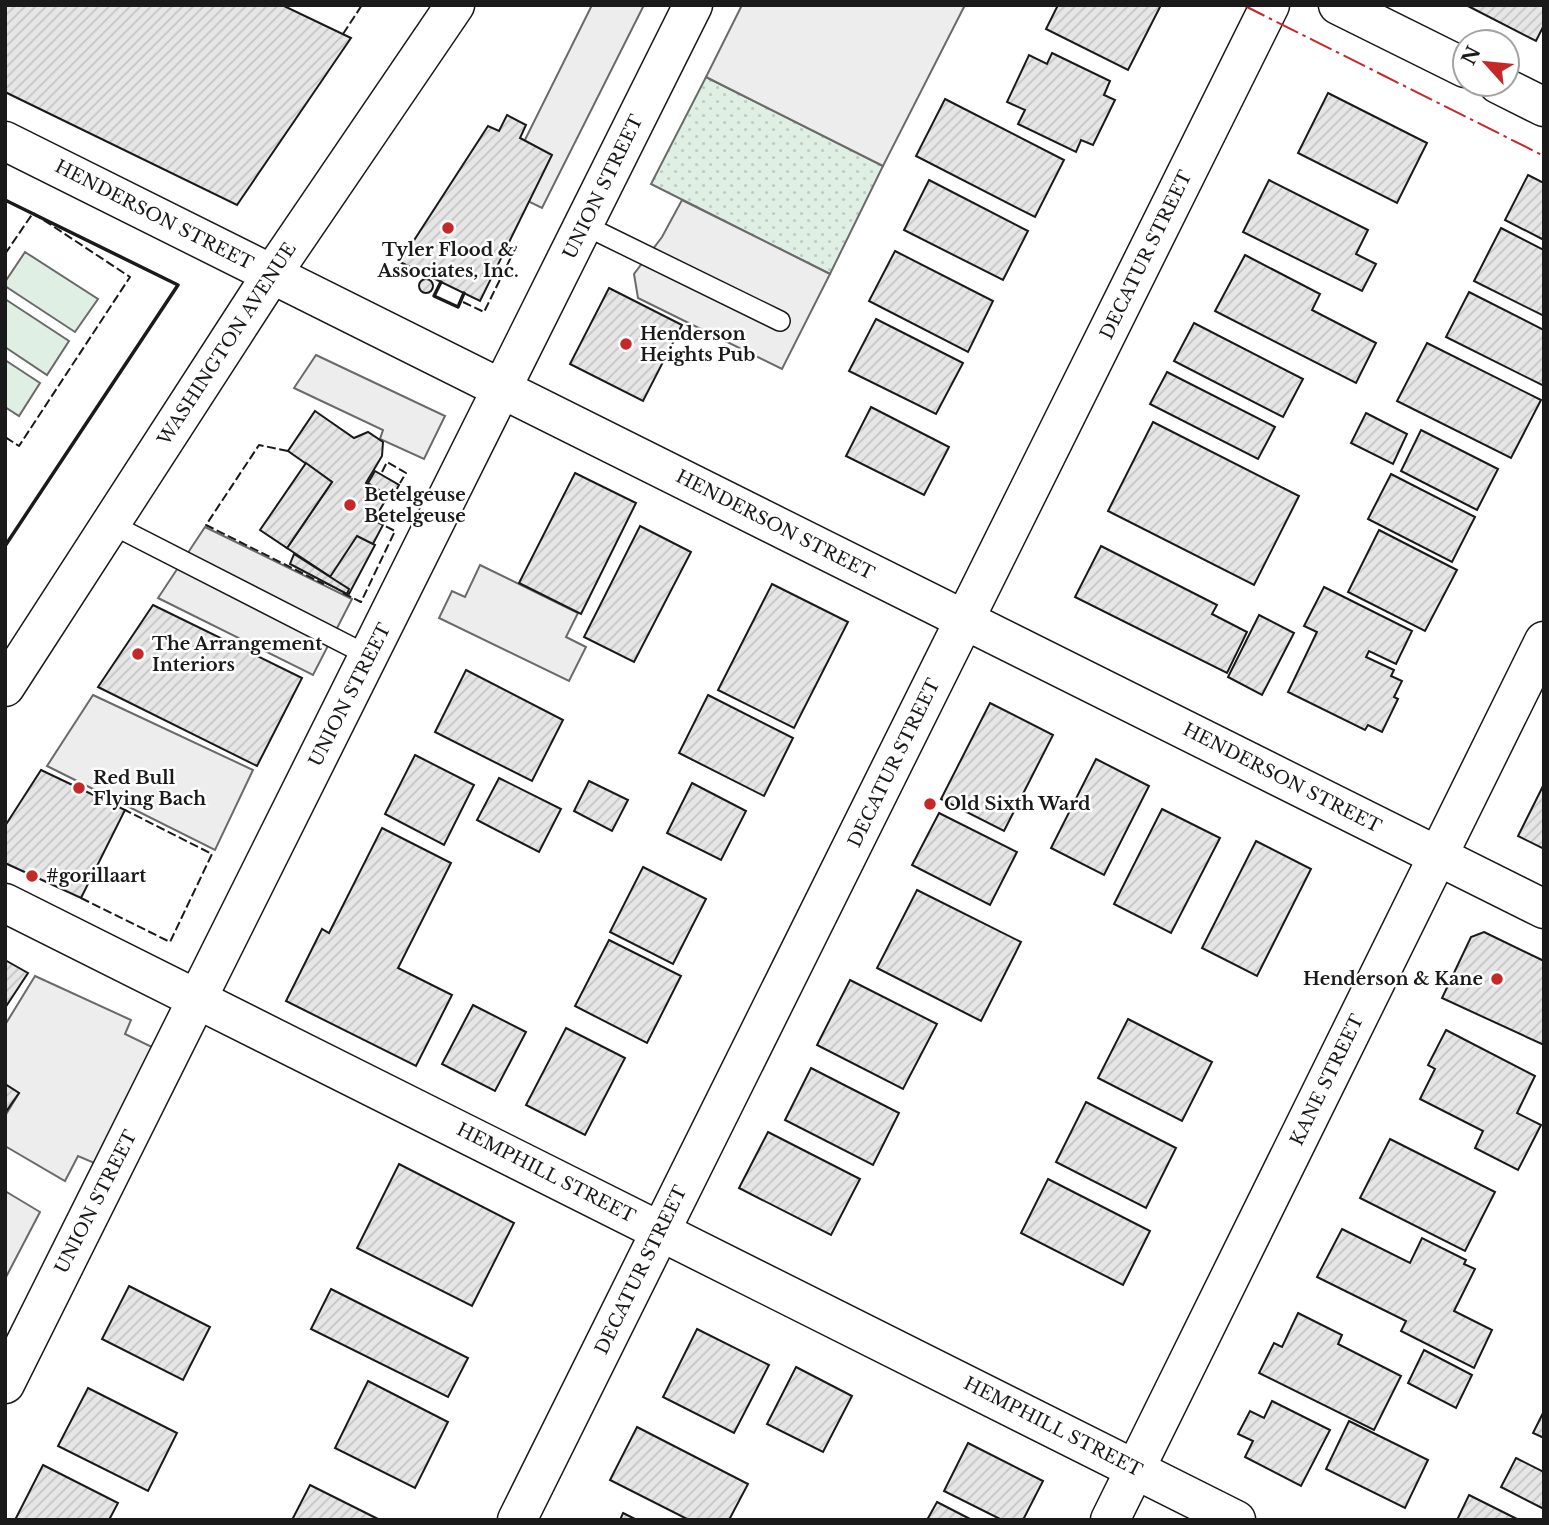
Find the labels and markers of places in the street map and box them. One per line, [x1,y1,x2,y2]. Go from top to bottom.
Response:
marker: Tyler Flood & Associates, Inc. [440,220,456,236]
place label: Tyler Flood & Associates, Inc. [376,239,519,282]
place label: Henderson Heights Pub [640,323,755,366]
marker: Henderson Heights Pub [618,336,634,352]
place label: Betelgeuse Betelgeuse [364,484,466,527]
marker: Betelgeuse Betelgeuse [342,497,358,513]
place label: The Arrangement Interiors [152,633,322,676]
marker: The Arrangement Interiors [130,646,146,662]
place label: Red Bull Flying Bach [93,767,206,810]
marker: Red Bull Flying Bach [71,780,87,796]
place label: Old Sixth Ward [944,793,1091,815]
marker: Old Sixth Ward [922,796,938,812]
place label: #gorillaart [46,865,146,887]
marker: #gorillaart [24,868,40,884]
place label: Henderson & Kane [1303,968,1483,990]
marker: Henderson & Kane [1489,971,1505,987]

